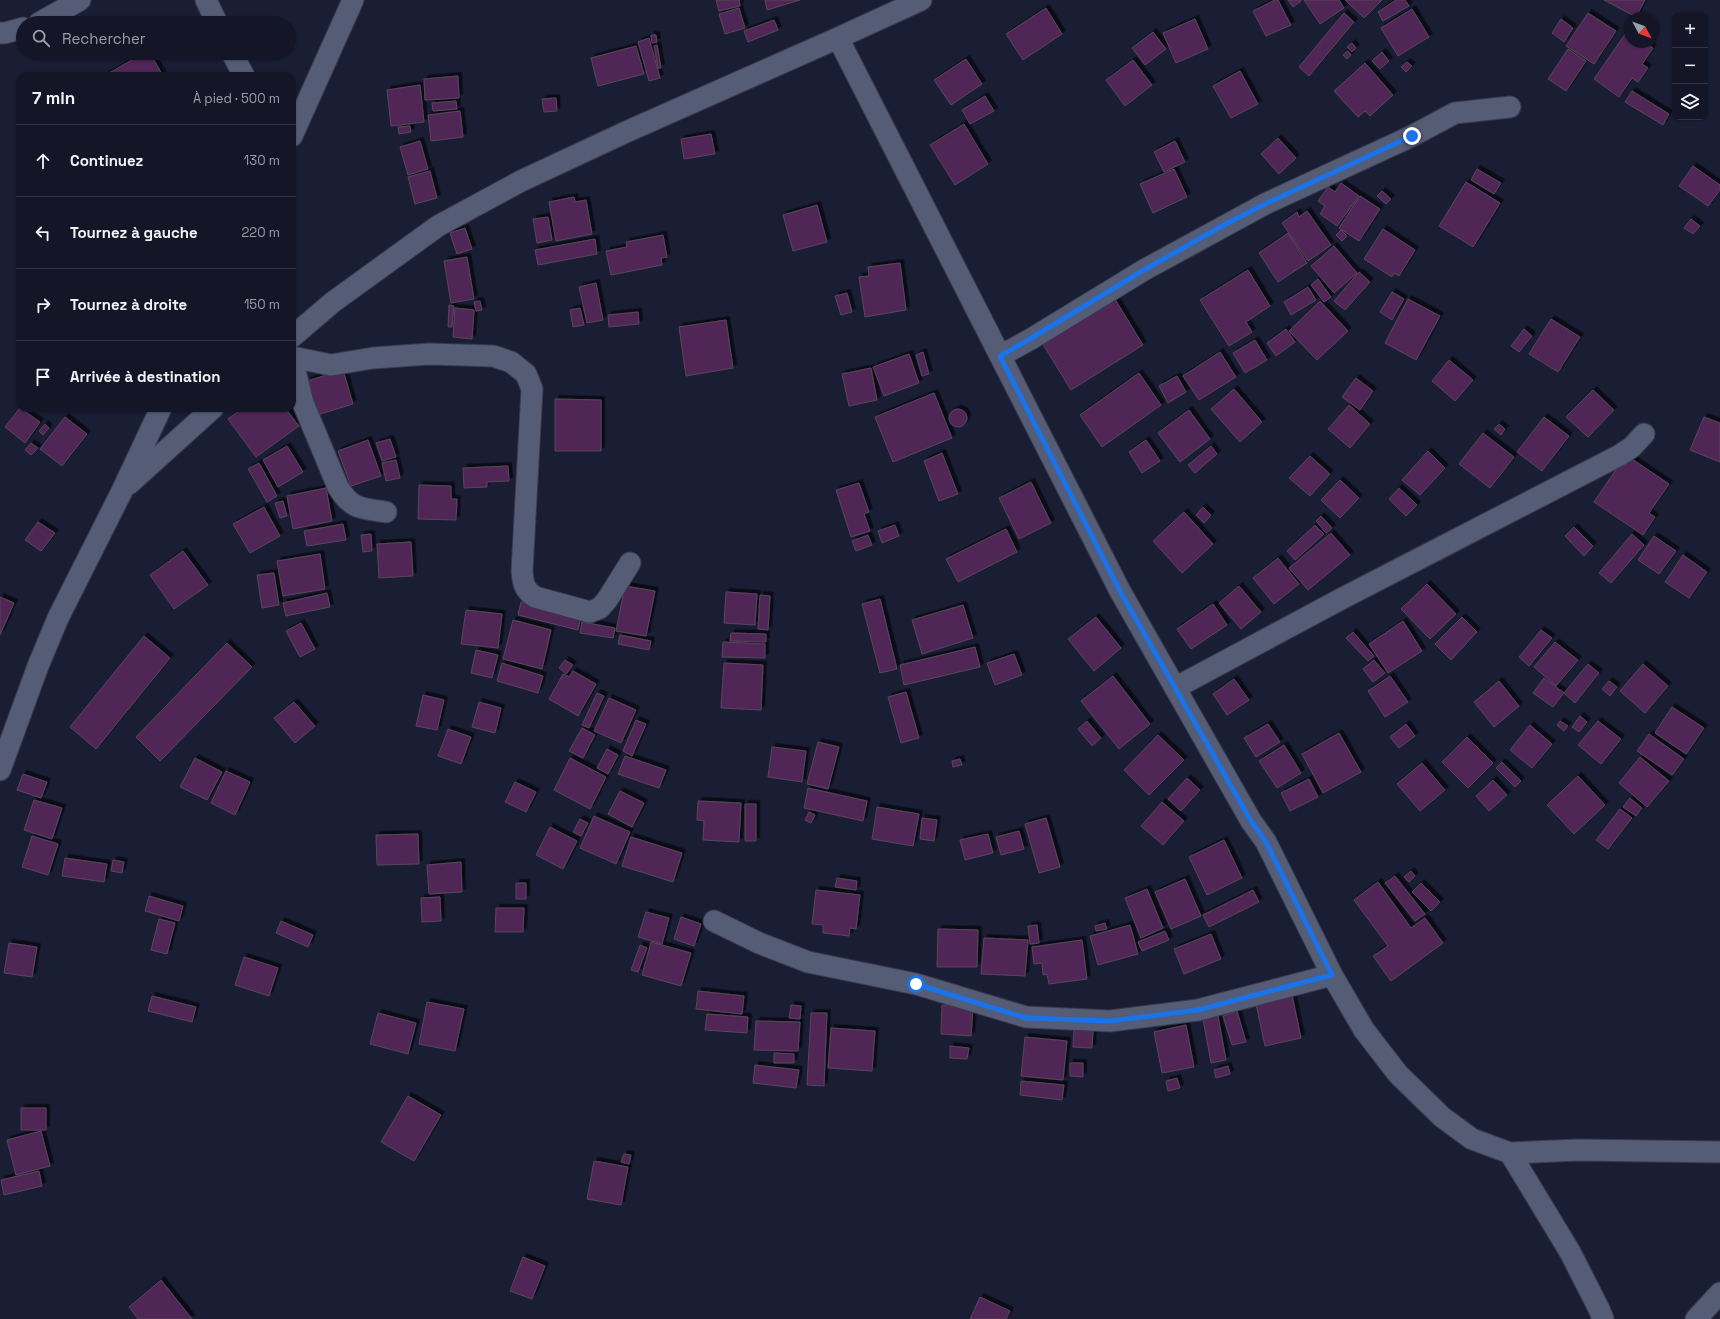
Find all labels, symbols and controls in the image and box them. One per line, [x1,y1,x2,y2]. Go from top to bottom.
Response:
north arrow [1624,12,1660,48]
map controls [1672,12,1708,120]
button: + [1672,12,1708,48]
search box [16,16,296,60]
icon: search [30,27,52,49]
text: Rechercher [62,29,145,48]
button: − [1672,48,1708,84]
button: layers [1672,84,1708,120]
text: 7 min [32,87,75,109]
text: À pied · 500 m [193,90,280,107]
route end [1403,127,1421,145]
icon: ahead [32,150,54,172]
text: Continuez [70,151,143,170]
text: 130 m [244,152,280,169]
icon: left [32,222,54,244]
text: Tournez à gauche [70,223,198,242]
text: 220 m [241,224,280,241]
icon: right [32,294,54,316]
text: Tournez à droite [70,295,187,314]
text: 150 m [244,296,280,313]
icon: arrive [32,366,54,388]
text: Arrivée à destination [70,367,220,386]
route start [907,975,925,993]

